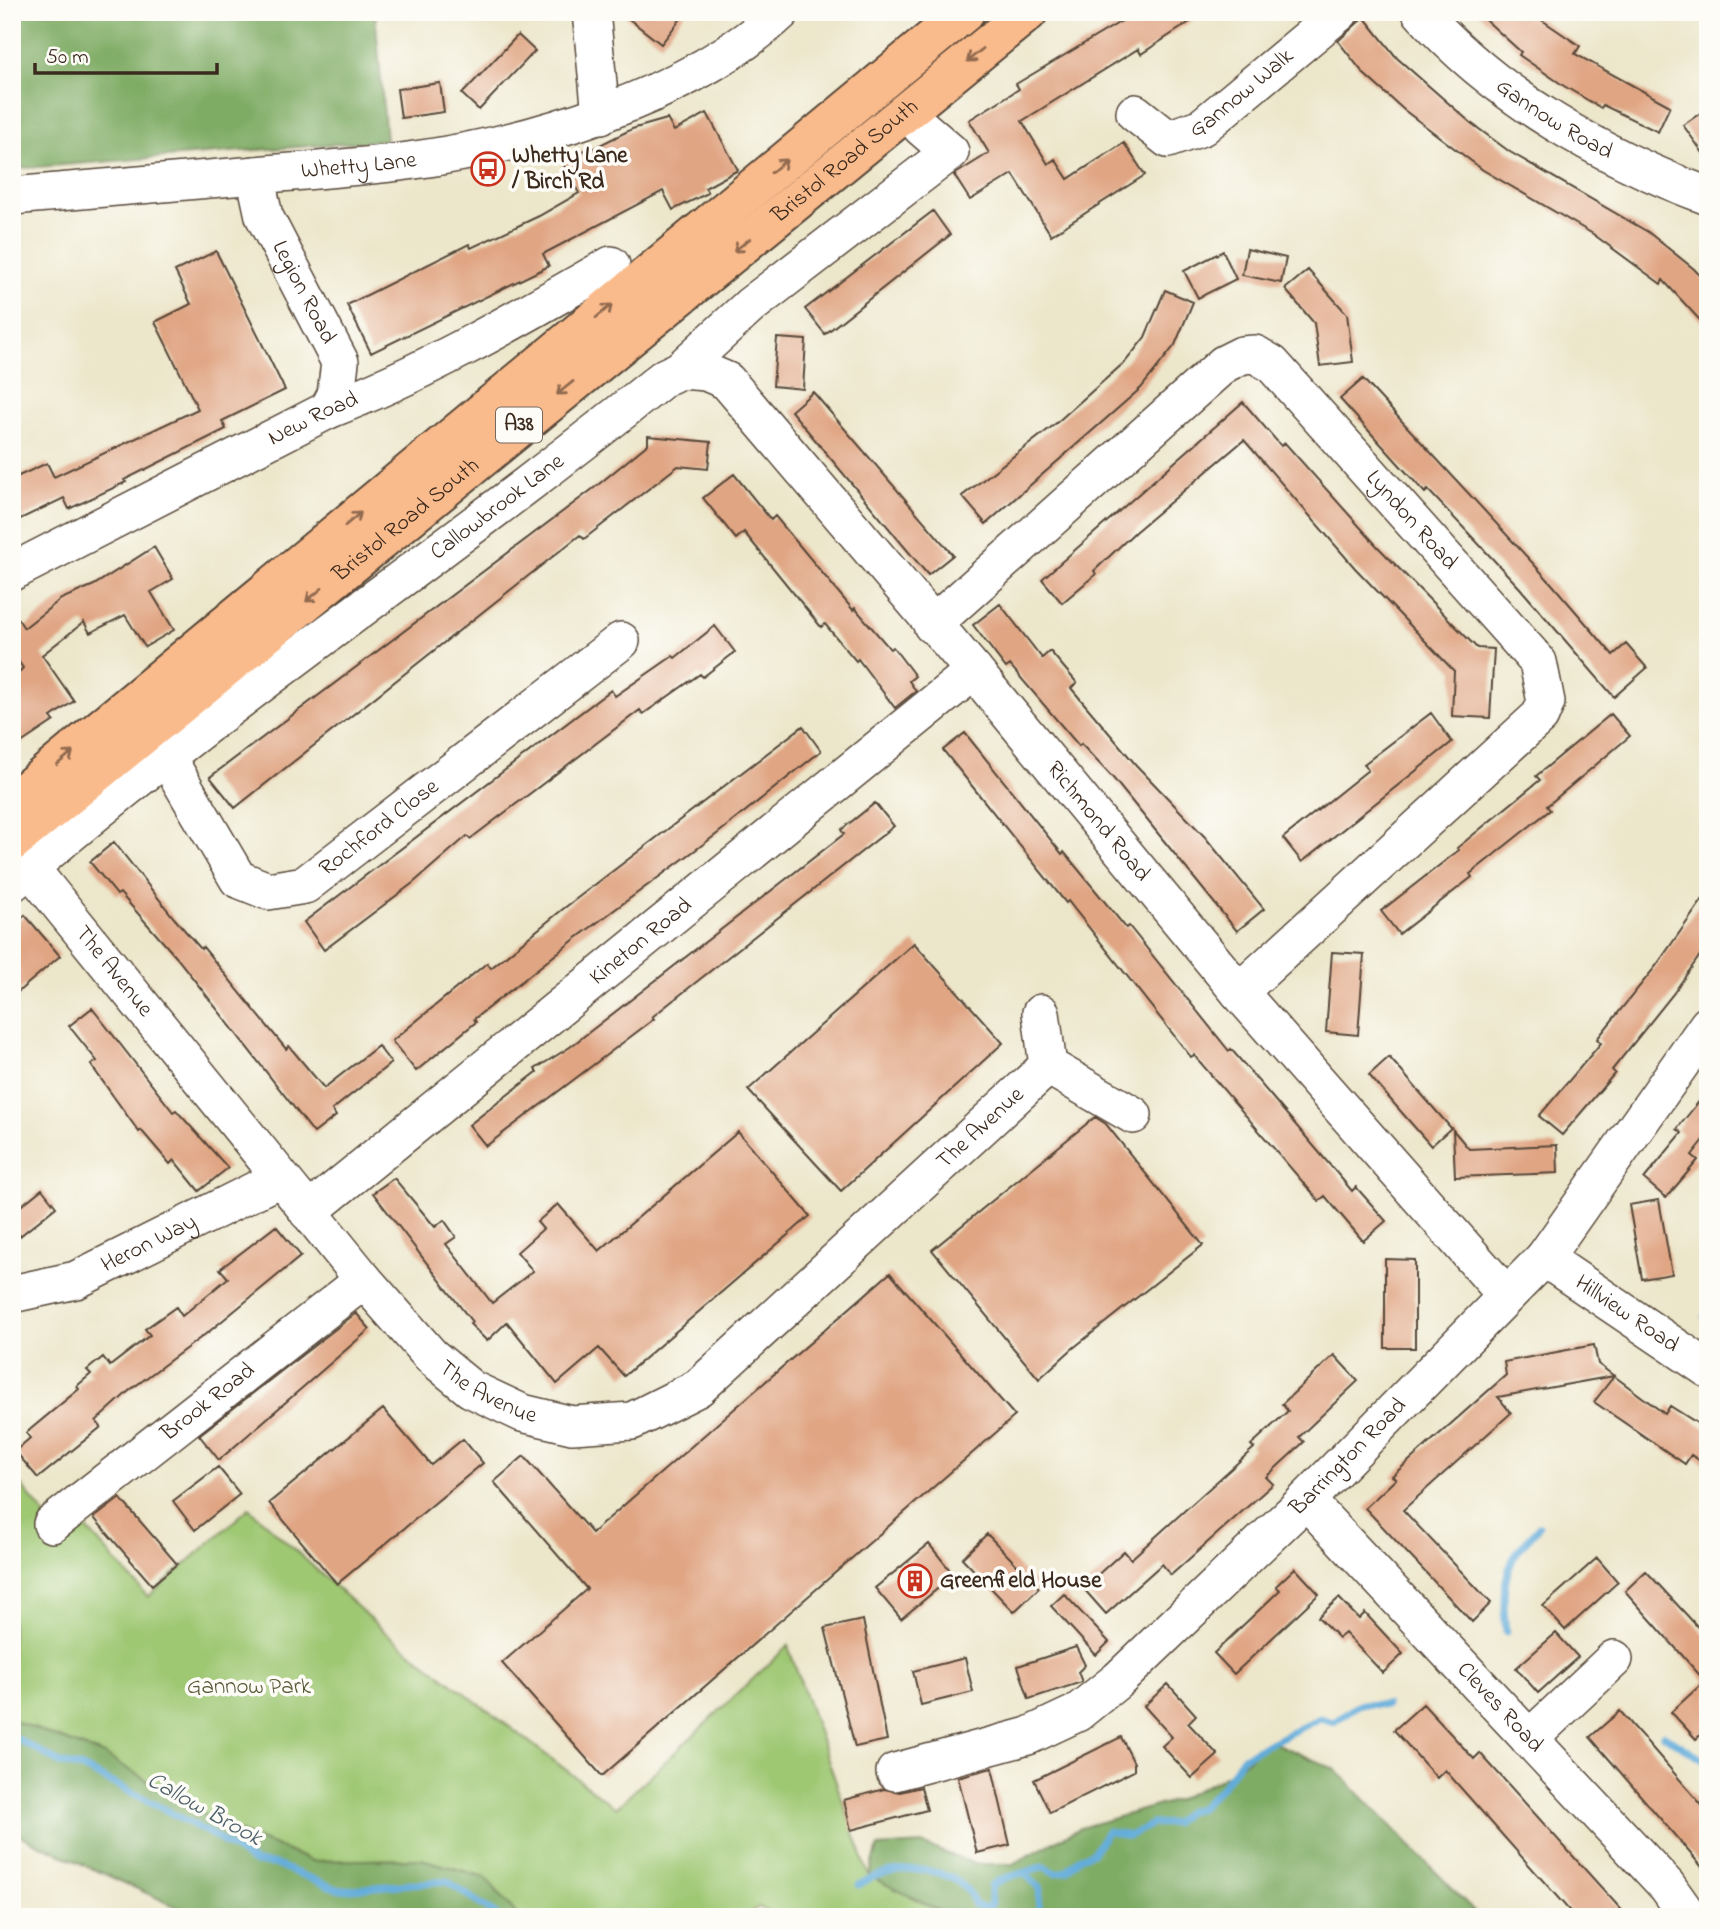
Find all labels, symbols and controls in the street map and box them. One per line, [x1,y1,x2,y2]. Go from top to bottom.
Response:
scale bar [35,32,217,76]
street label: Gannow Walk [1186,40,1302,146]
text: 50 m [46,43,89,73]
one-way arrow [967,48,985,63]
street label: Gannow Road [1489,70,1619,168]
street label: Bristol Road South [764,91,926,232]
place label: Whetty Lane / Birch Rd [511,140,628,199]
street label: Whetty Lane [300,143,419,188]
bus stop icon: Whetty Lane / Birch Rd [469,150,507,188]
one-way arrow [770,159,788,174]
street label: Legion Road [263,235,344,350]
one-way arrow [733,237,751,253]
one-way arrow [594,304,612,319]
one-way arrow [556,380,574,396]
street label: New Road [262,383,363,455]
road number: A38 [496,408,542,442]
street label: Callowbrook Lane [423,445,572,568]
street label: Bristol Road South [325,450,487,591]
street label: Lyndon Road [1358,463,1465,578]
one-way arrow [344,511,362,527]
one-way arrow [305,587,323,603]
one-way arrow [55,750,73,766]
street label: Richmond Road [1038,754,1158,889]
street label: Rochford Close [312,770,447,885]
street label: Kineton Road [583,890,699,993]
street label: The Avenue [67,919,161,1025]
street label: The Avenue [929,1079,1032,1177]
street label: Heron Way [95,1206,203,1281]
street label: Hillview Road [1568,1267,1686,1361]
street label: The Avenue [431,1352,541,1433]
street label: Brook Road [153,1355,262,1450]
street label: Barrington Road [1281,1390,1414,1525]
building icon: Greenfield House [896,1562,934,1600]
place label: Greenfield House [940,1565,1102,1598]
street label: Cleves Road [1449,1654,1551,1760]
park label: Gannow Park [187,1671,312,1704]
water label: Callow Brook [140,1764,269,1857]

